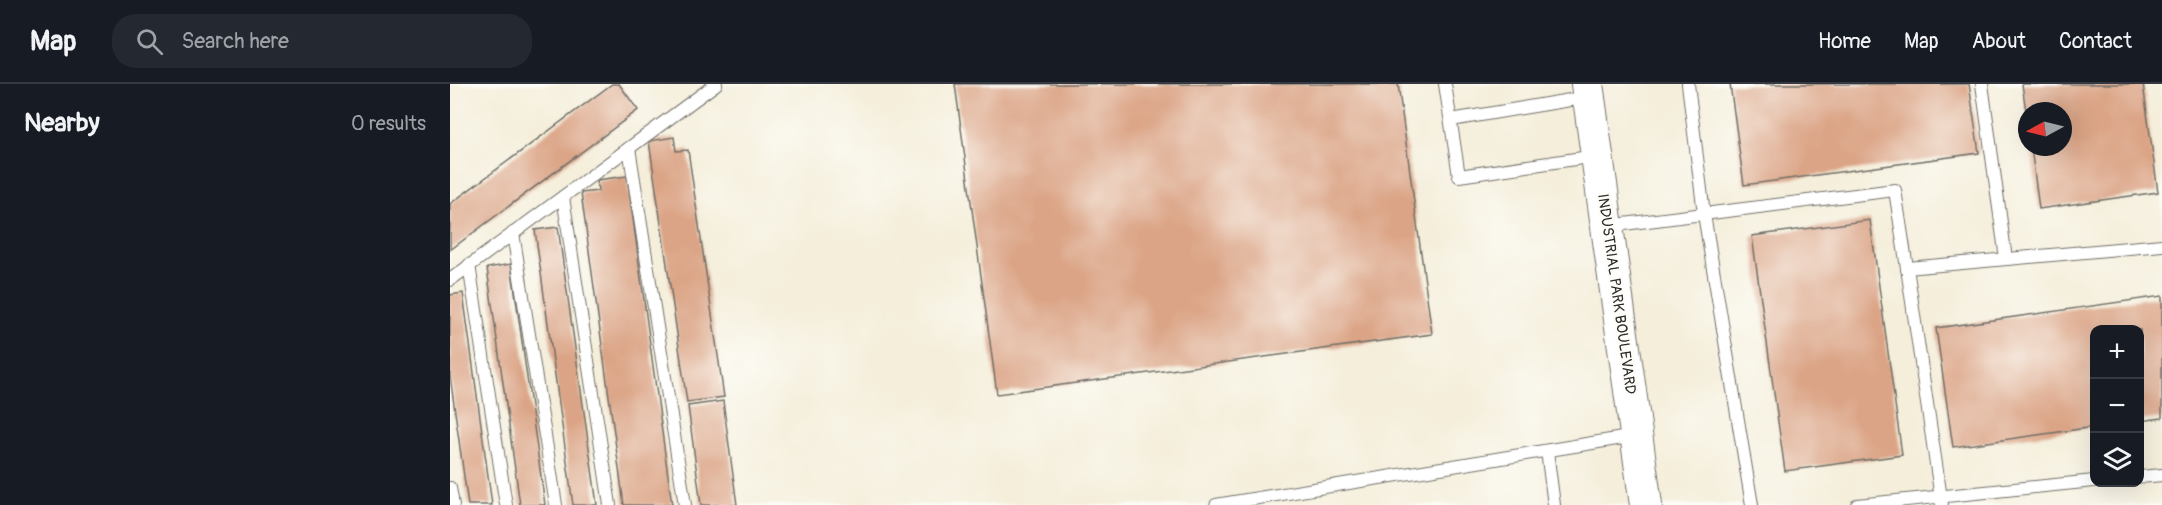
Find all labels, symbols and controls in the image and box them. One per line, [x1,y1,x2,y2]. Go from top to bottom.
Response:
search box [112,14,532,68]
text: Map [30,24,76,59]
icon: search [133,25,166,58]
text: Search here [181,27,289,55]
text: Home [1818,28,1871,55]
text: Map [1904,28,1939,55]
text: About [1972,28,2026,55]
text: Contact [2059,28,2132,55]
north arrow [2018,102,2072,156]
text: Nearby [24,107,100,139]
text: 0 results [351,111,426,136]
street label: INDUSTRIAL PARK BOULEVARD [1593,193,1640,396]
map controls [2090,325,2144,487]
button: + [2090,325,2144,379]
button: − [2090,379,2144,433]
button: layers [2090,433,2144,487]

